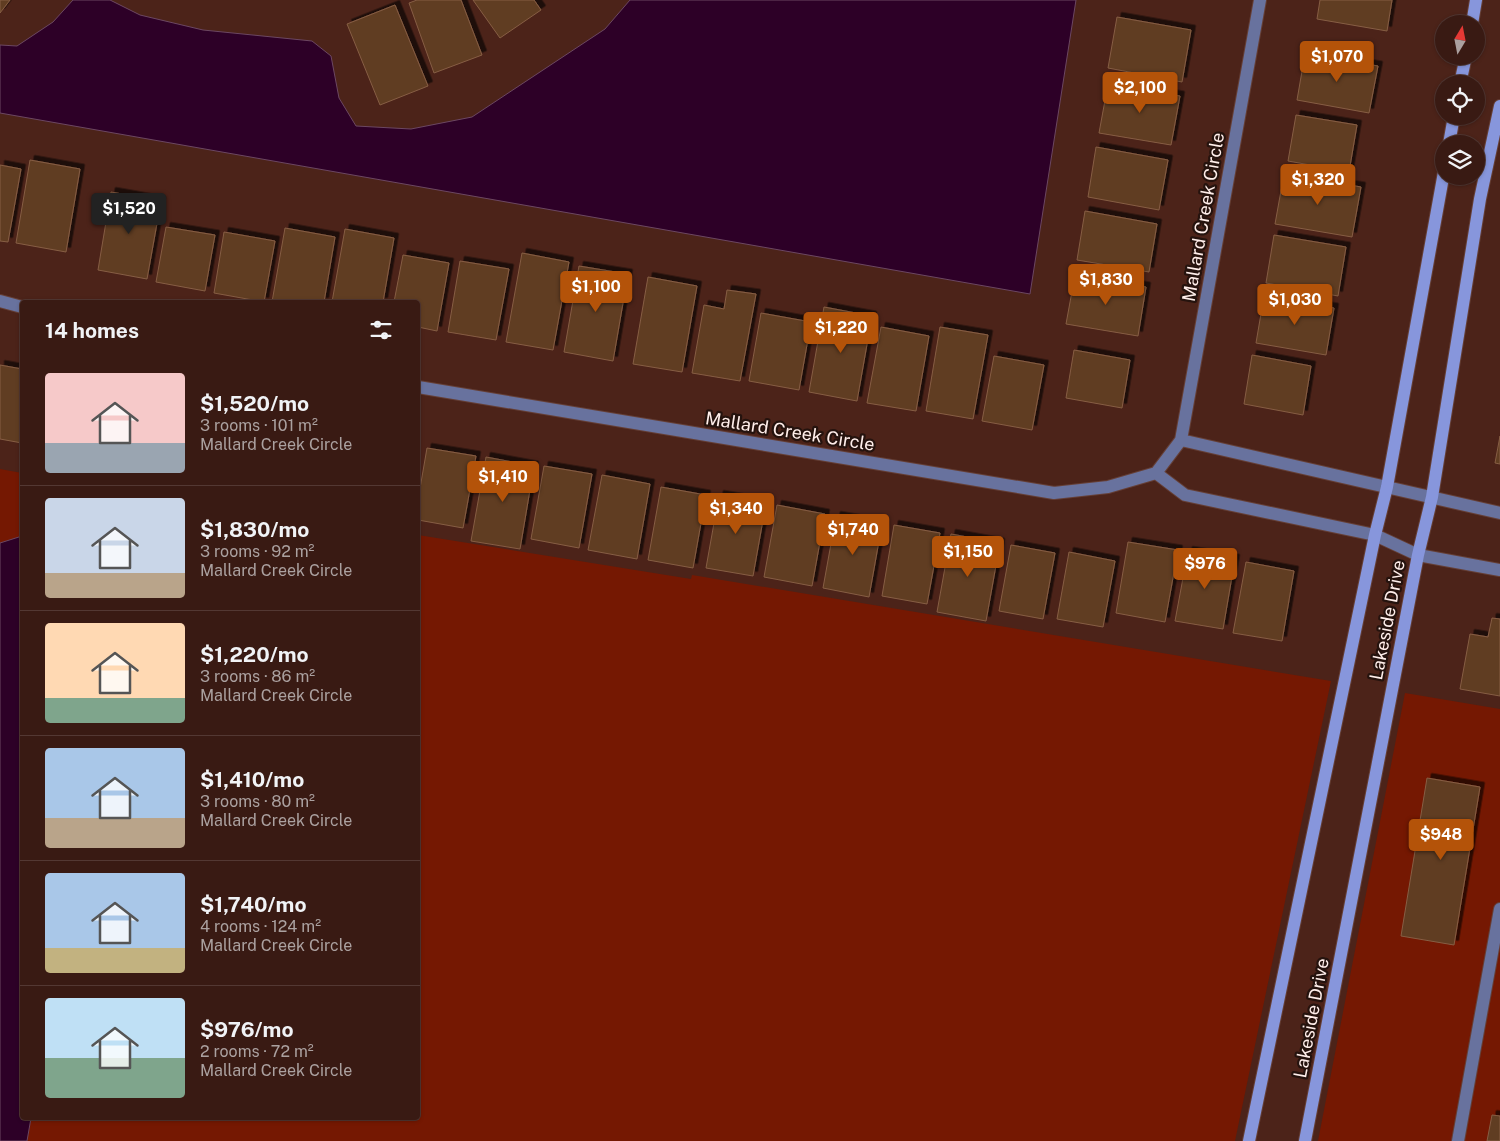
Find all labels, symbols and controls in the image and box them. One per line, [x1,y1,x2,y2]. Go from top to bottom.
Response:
north arrow [1435,15,1485,65]
map controls [1435,15,1485,185]
pin: $1,070 [1296,41,1378,83]
text: $1,070 [1311,47,1363,66]
pin: $2,100 [1099,72,1181,114]
button: locate [1435,75,1485,125]
text: $2,100 [1114,78,1166,97]
street label: Mallard Creek Circle [1178,131,1228,303]
button: layers [1435,135,1485,185]
pin: $1,320 [1277,164,1359,206]
text: $1,320 [1291,170,1345,189]
pin: $1,520 [88,192,170,235]
text: $1,520 [102,199,156,218]
pin: $1,830 [1065,264,1147,306]
pin: $1,100 [555,270,637,313]
text: $1,830 [1079,270,1133,289]
text: $1,100 [571,277,621,296]
pin: $1,030 [1254,284,1336,326]
text: $1,030 [1268,290,1322,309]
pin: $1,220 [800,312,882,354]
icon: filters [367,316,395,344]
text: 14 homes [45,318,139,343]
text: $1,220 [814,318,868,337]
text: $1,520/mo [200,391,309,416]
icon: home [85,393,145,453]
street label: Mallard Creek Circle [704,407,876,455]
text: 3 rooms · 101 m² [200,416,318,435]
text: Mallard Creek Circle [200,435,352,454]
pin: $1,410 [462,460,544,503]
text: $1,410 [478,467,528,486]
pin: $1,340 [695,492,777,535]
text: $1,340 [709,499,763,518]
pin: $1,740 [812,514,894,556]
text: $1,830/mo [200,517,309,542]
icon: home [85,518,145,578]
text: $1,740 [827,520,879,539]
pin: $1,150 [927,536,1009,578]
text: 3 rooms · 92 m² [200,542,314,561]
text: $1,150 [943,542,993,561]
pin: $976 [1175,548,1235,590]
text: $976 [1184,554,1226,573]
street label: Lakeside Drive [1365,558,1409,682]
text: Mallard Creek Circle [200,561,352,580]
text: $1,220/mo [200,642,309,667]
icon: home [85,643,145,703]
text: 3 rooms · 86 m² [200,667,315,686]
text: Mallard Creek Circle [200,686,352,705]
text: $1,410/mo [200,767,304,792]
icon: home [85,768,145,828]
text: 3 rooms · 80 m² [200,792,315,811]
text: Mallard Creek Circle [200,811,352,830]
pin: $948 [1411,818,1471,861]
text: $948 [1420,825,1462,844]
text: $1,740/mo [200,892,306,917]
icon: home [85,893,145,953]
text: 4 rooms · 124 m² [200,917,321,936]
text: Mallard Creek Circle [200,936,352,955]
street label: Lakeside Drive [1289,956,1333,1080]
text: $976/mo [200,1017,294,1042]
icon: home [85,1018,145,1078]
text: 2 rooms · 72 m² [200,1042,314,1061]
text: Mallard Creek Circle [200,1061,352,1080]

